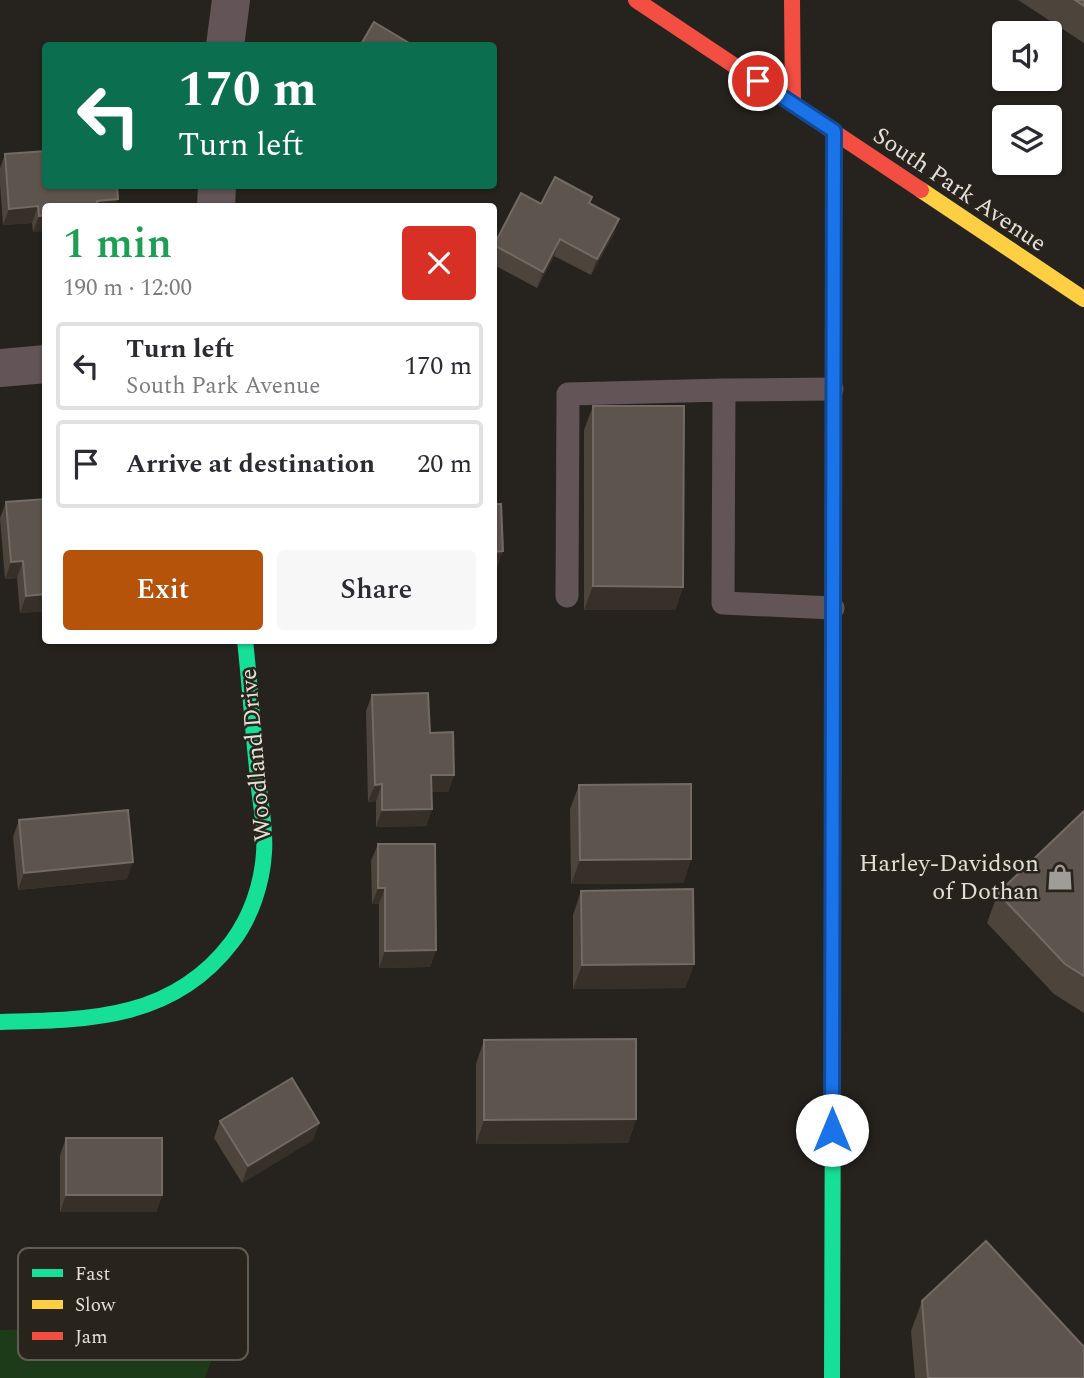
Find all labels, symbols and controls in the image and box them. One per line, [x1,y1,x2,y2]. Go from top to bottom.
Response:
map controls [992,21,1062,175]
button: sound [992,21,1062,91]
pin [728,51,788,111]
text: 170 m [178,53,317,128]
icon: arrive [739,62,777,100]
icon: left [63,70,154,161]
button: layers [992,105,1062,175]
street label: South Park Avenue [865,118,1054,261]
text: Turn left [178,121,304,170]
text: 1 min [63,213,172,276]
button: close [402,226,476,300]
text: 190 m · 12:00 [63,271,192,306]
text: Turn left [126,329,234,369]
text: 170 m [404,346,472,386]
icon: left [67,347,105,385]
text: South Park Avenue [126,369,320,404]
text: Arrive at destination [126,444,375,484]
text: 20 m [417,444,472,484]
icon: arrive [67,445,105,483]
button: Exit [63,550,263,630]
button: Share [277,550,476,630]
street label: Woodland Drive [230,667,281,843]
place label: Harley-Davidson of Dothan [859,846,1039,910]
shop icon: Harley-Davidson of Dothan [1045,862,1075,892]
position arrow [795,1093,869,1167]
legend [18,1248,248,1360]
text: Fast [75,1260,111,1289]
text: Slow [75,1291,116,1320]
text: Jam [75,1323,107,1352]

